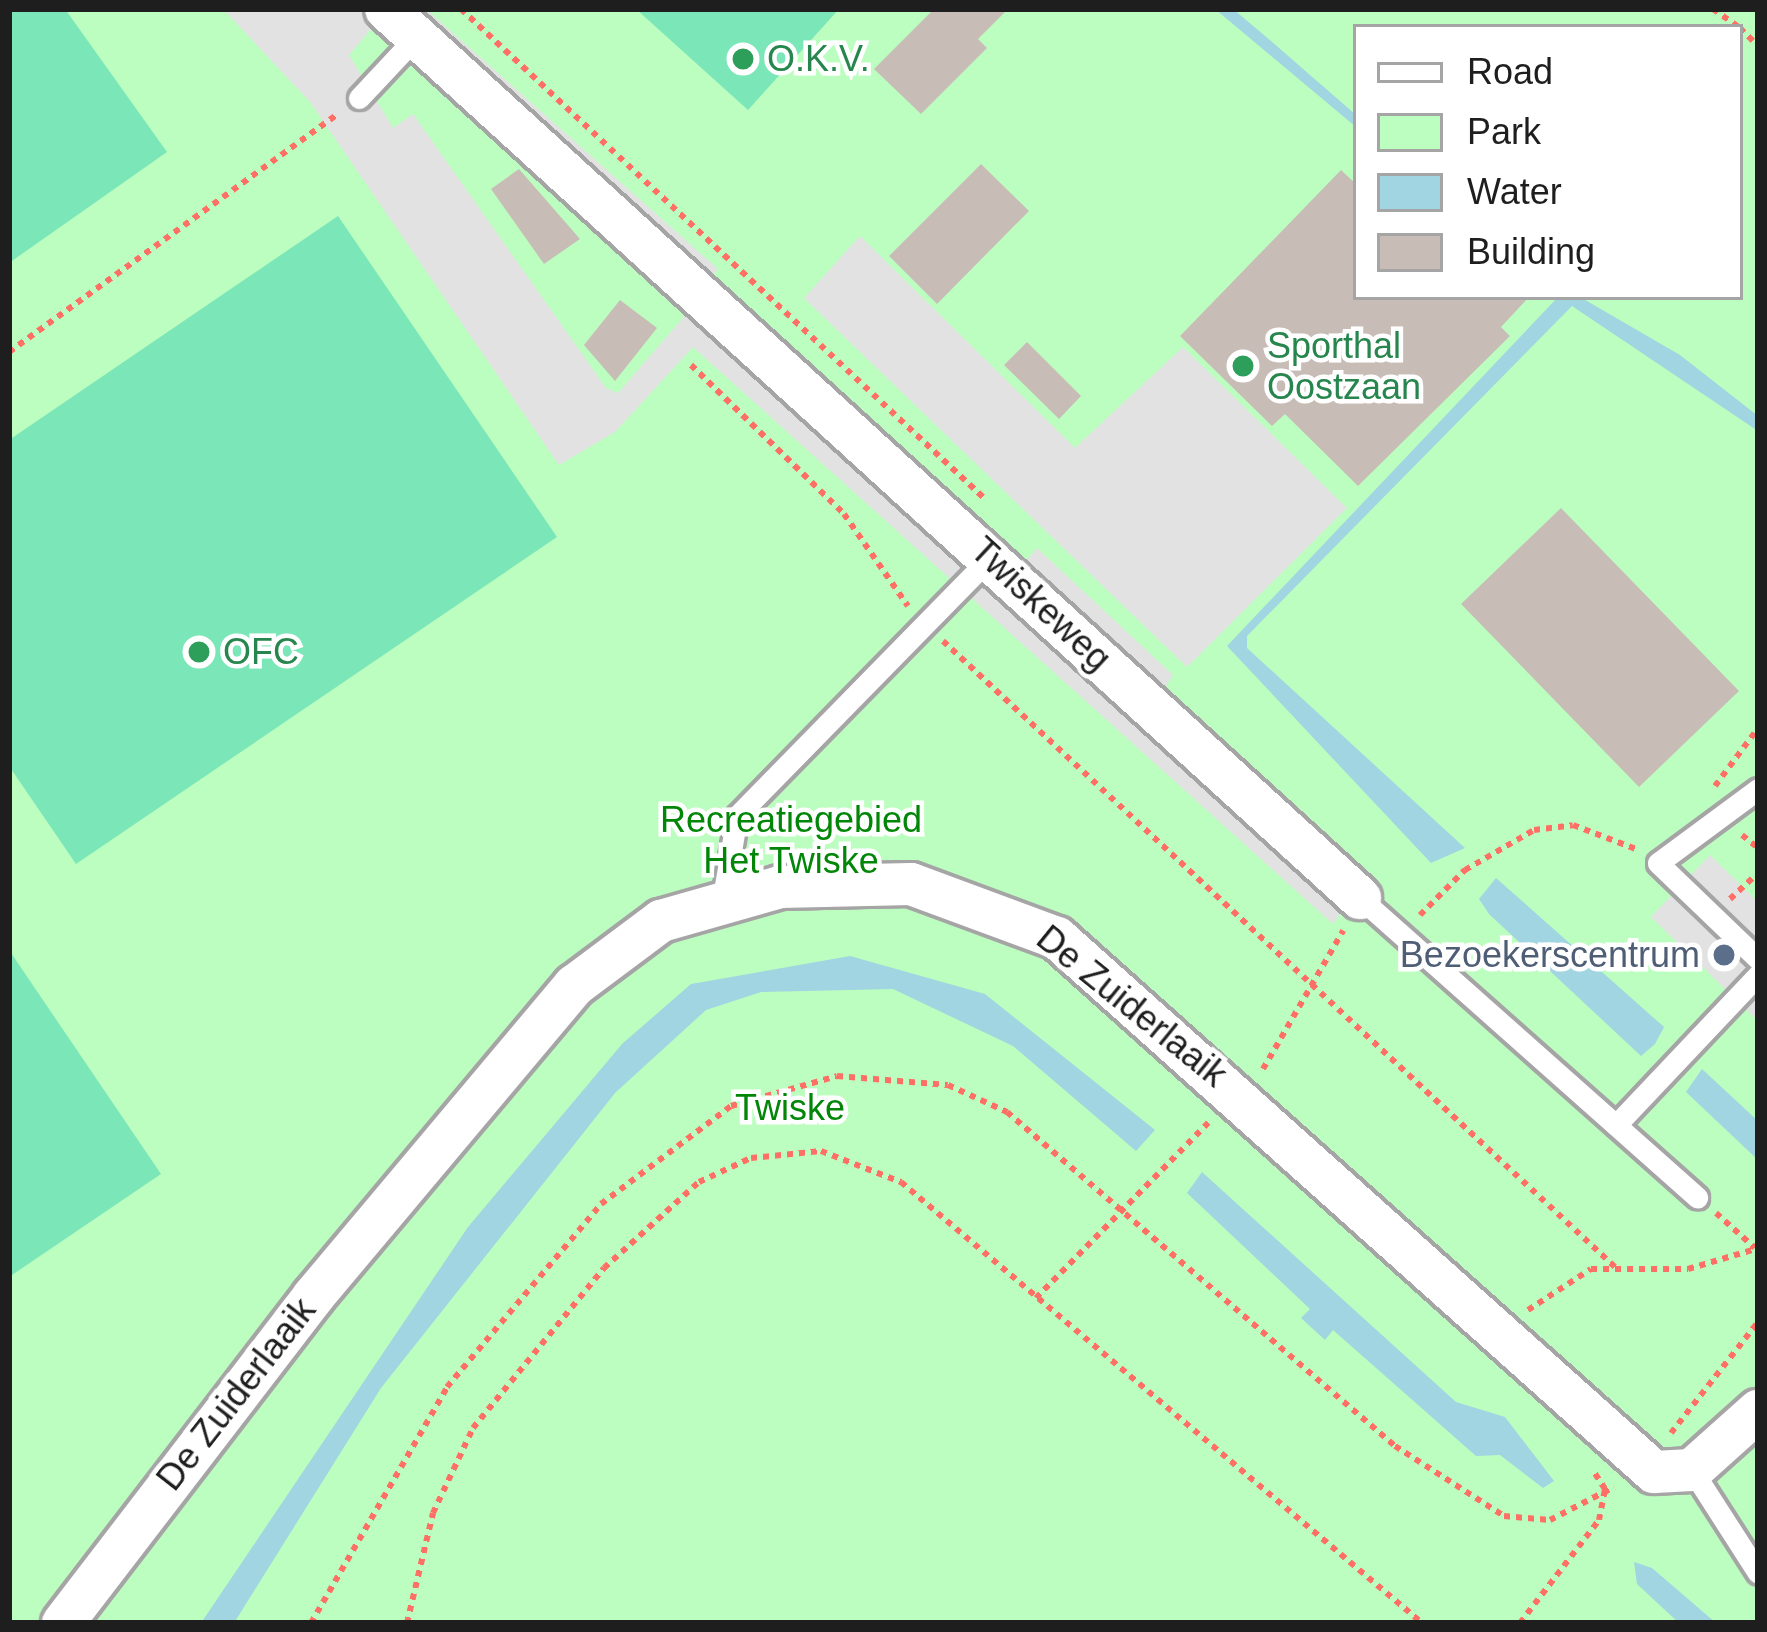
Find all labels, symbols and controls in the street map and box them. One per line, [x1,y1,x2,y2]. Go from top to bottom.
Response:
legend [1353,24,1743,300]
place label: O.K.V. [767,37,870,81]
marker: O.K.V. [730,46,756,72]
text: Road [1467,51,1553,92]
text: Park [1467,111,1541,152]
text: Water [1467,171,1562,212]
text: Building [1467,231,1595,272]
place label: Sporthal Oostzaan [1267,323,1421,408]
marker: Sporthal Oostzaan [1230,353,1256,379]
street label: Twiskeweg [962,528,1120,680]
place label: OFC [223,630,299,674]
marker: OFC [186,639,212,665]
park label: Recreatiegebied Het Twiske [660,797,922,882]
street label: De Zuiderlaaik [1028,916,1236,1096]
place label: Bezoekerscentrum [1400,933,1700,977]
marker: Bezoekerscentrum [1711,942,1737,968]
park label: Twiske [735,1086,845,1130]
street label: De Zuiderlaaik [148,1289,324,1499]

